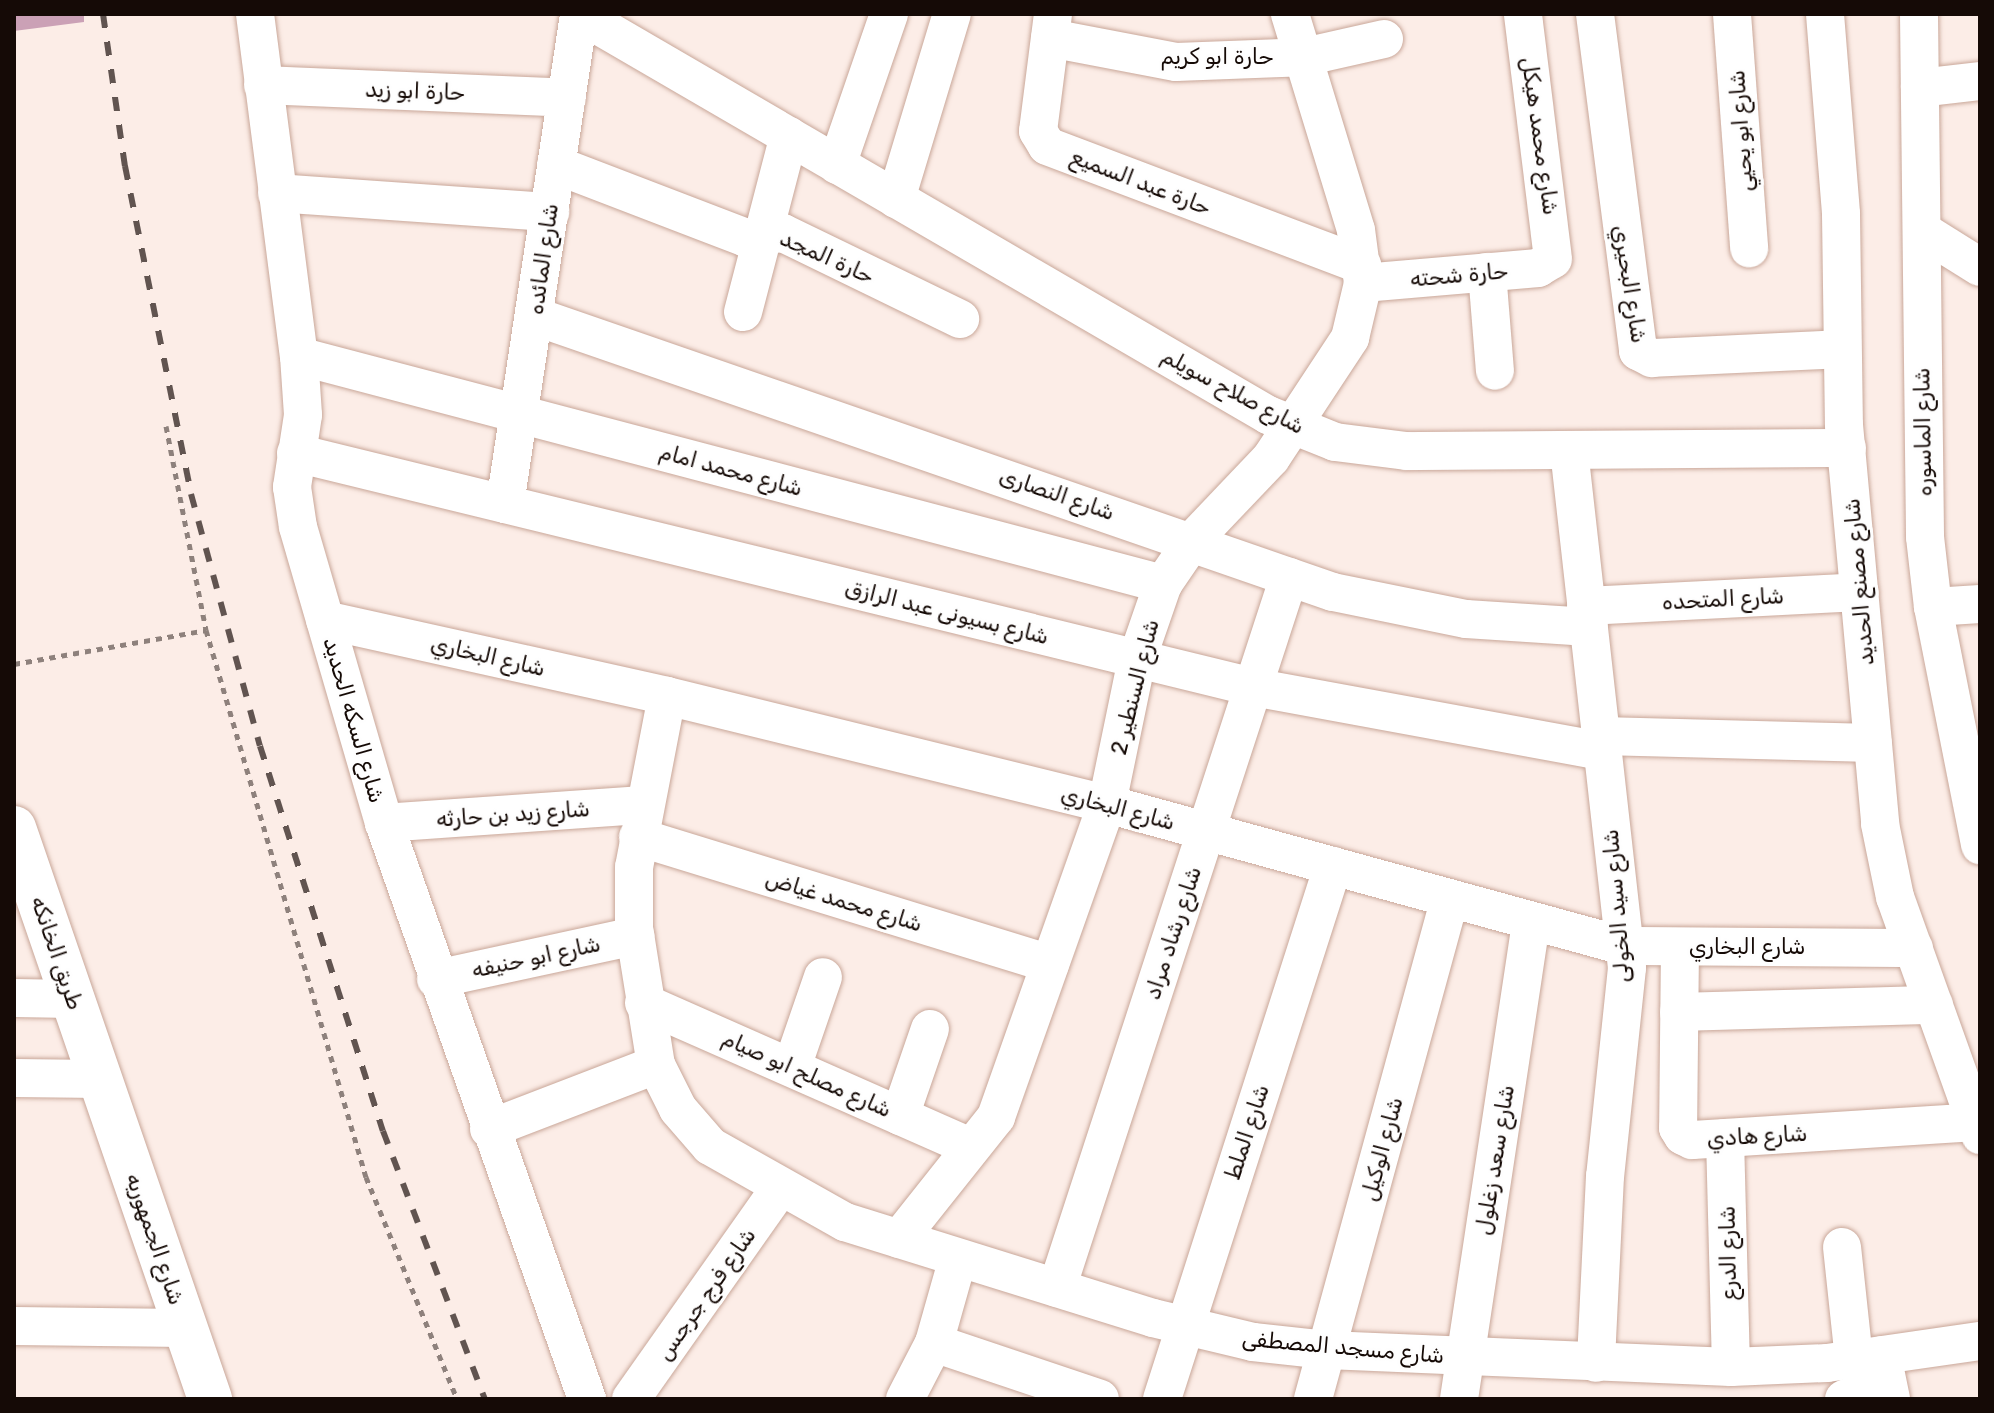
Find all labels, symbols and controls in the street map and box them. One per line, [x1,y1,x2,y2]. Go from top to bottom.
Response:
street label: حارة ابو كريم [1160,44,1274,70]
street label: شارع محمد هيكل [1516,55,1564,217]
street label: شارع ابو يحيي [1724,69,1758,193]
street label: حارة ابو زيد [364,76,466,106]
street label: حارة عبد السميع [1067,143,1215,221]
street label: شارع المائده [522,202,564,316]
street label: شارع البحيري [1608,223,1652,345]
street label: حارة المجد [776,225,878,289]
street label: حارة شحته [1409,258,1509,292]
street label: شارع صلاح سويلم [1157,342,1309,440]
street label: شارع الماسوره [1909,367,1937,497]
street label: شارع محمد امام [657,438,805,502]
street label: شارع النصارى [996,462,1118,526]
street label: شارع مصنع الحديد [1839,497,1879,667]
street label: شارع بسيونى عبد الرازق [842,574,1052,650]
street label: شارع المتحده [1661,583,1785,615]
street label: شارع السنطير 2 [1105,617,1165,757]
street label: شارع البخاري [428,630,548,682]
street label: شارع السكه الحديد [318,634,390,806]
street label: شارع البخاري [1058,780,1178,836]
street label: شارع زيد بن حارثه [435,795,591,833]
street label: شارع سيد الخولى [1597,828,1637,984]
street label: شارع رشاد مراد [1139,863,1207,1003]
street label: شارع محمد غياض [762,865,926,937]
street label: طريق الخانكه [25,893,89,1013]
street label: شارع ابو حنيفه [469,930,603,984]
street label: شارع البخاري [1689,934,1805,960]
street label: شارع مصلح ابو صيام [718,1025,896,1123]
street label: شارع الملط [1219,1081,1275,1183]
street label: شارع سعد زغلول [1470,1083,1520,1237]
street label: شارع الوكيل [1355,1094,1409,1204]
street label: شارع هادي [1706,1120,1808,1152]
street label: شارع الجمهوريه [120,1170,190,1308]
street label: شارع الدرع [1714,1206,1742,1300]
street label: شارع فرج جرجس [651,1223,761,1365]
street label: شارع مسجد المصطفى [1241,1325,1445,1369]

